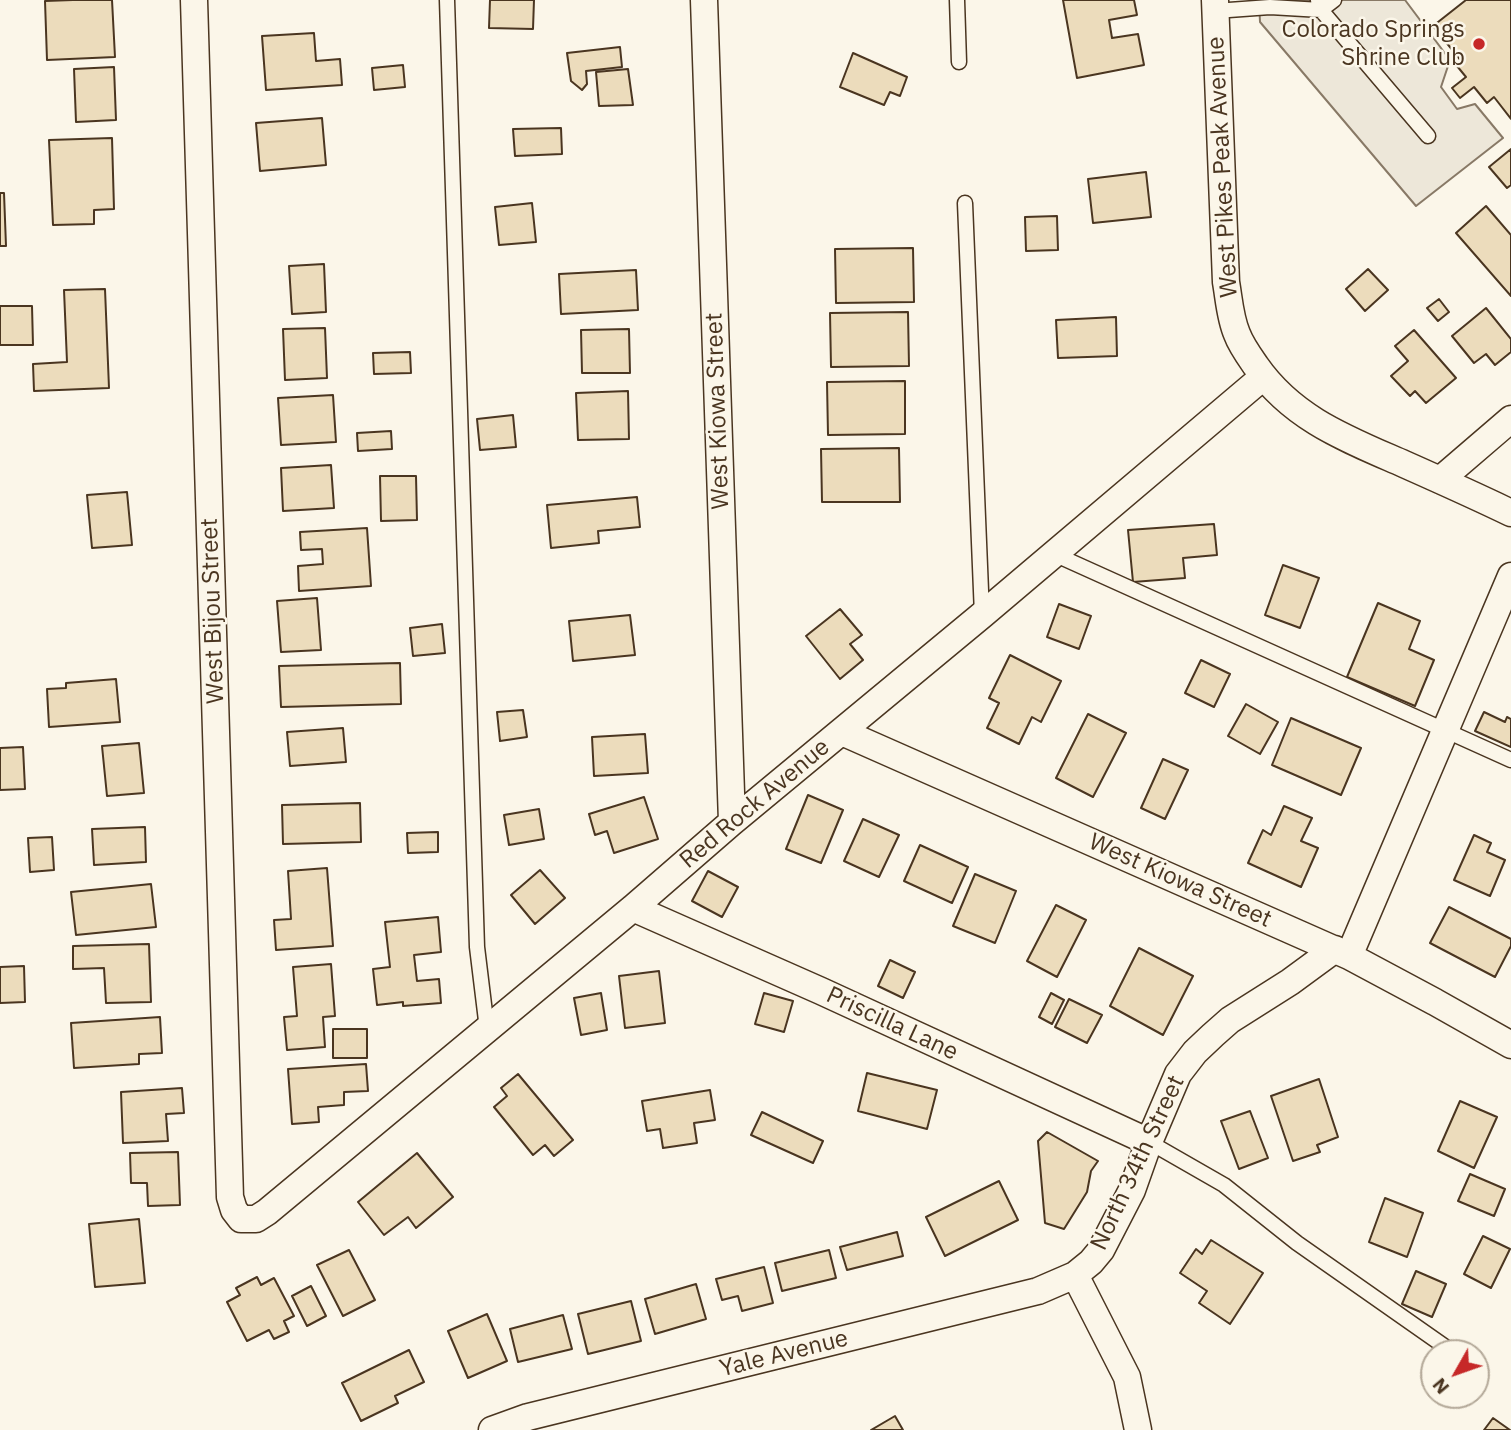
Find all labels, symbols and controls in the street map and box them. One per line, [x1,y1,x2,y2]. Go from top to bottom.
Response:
place label: Colorado Springs Shrine Club [1281,16,1465,72]
street label: West Pikes Peak Avenue [1202,36,1244,298]
marker: Colorado Springs Shrine Club [1471,36,1487,52]
street label: West Kiowa Street [700,312,736,510]
street label: West Bijou Street [195,518,231,704]
street label: Red Rock Avenue [674,733,836,875]
street label: West Kiowa Street [1084,828,1276,934]
street label: Priscilla Lane [822,981,962,1067]
street label: North 34th Street [1085,1071,1191,1255]
street label: Yale Avenue [717,1324,851,1384]
north arrow [1420,1339,1490,1409]
text: N [1427,1373,1454,1399]

